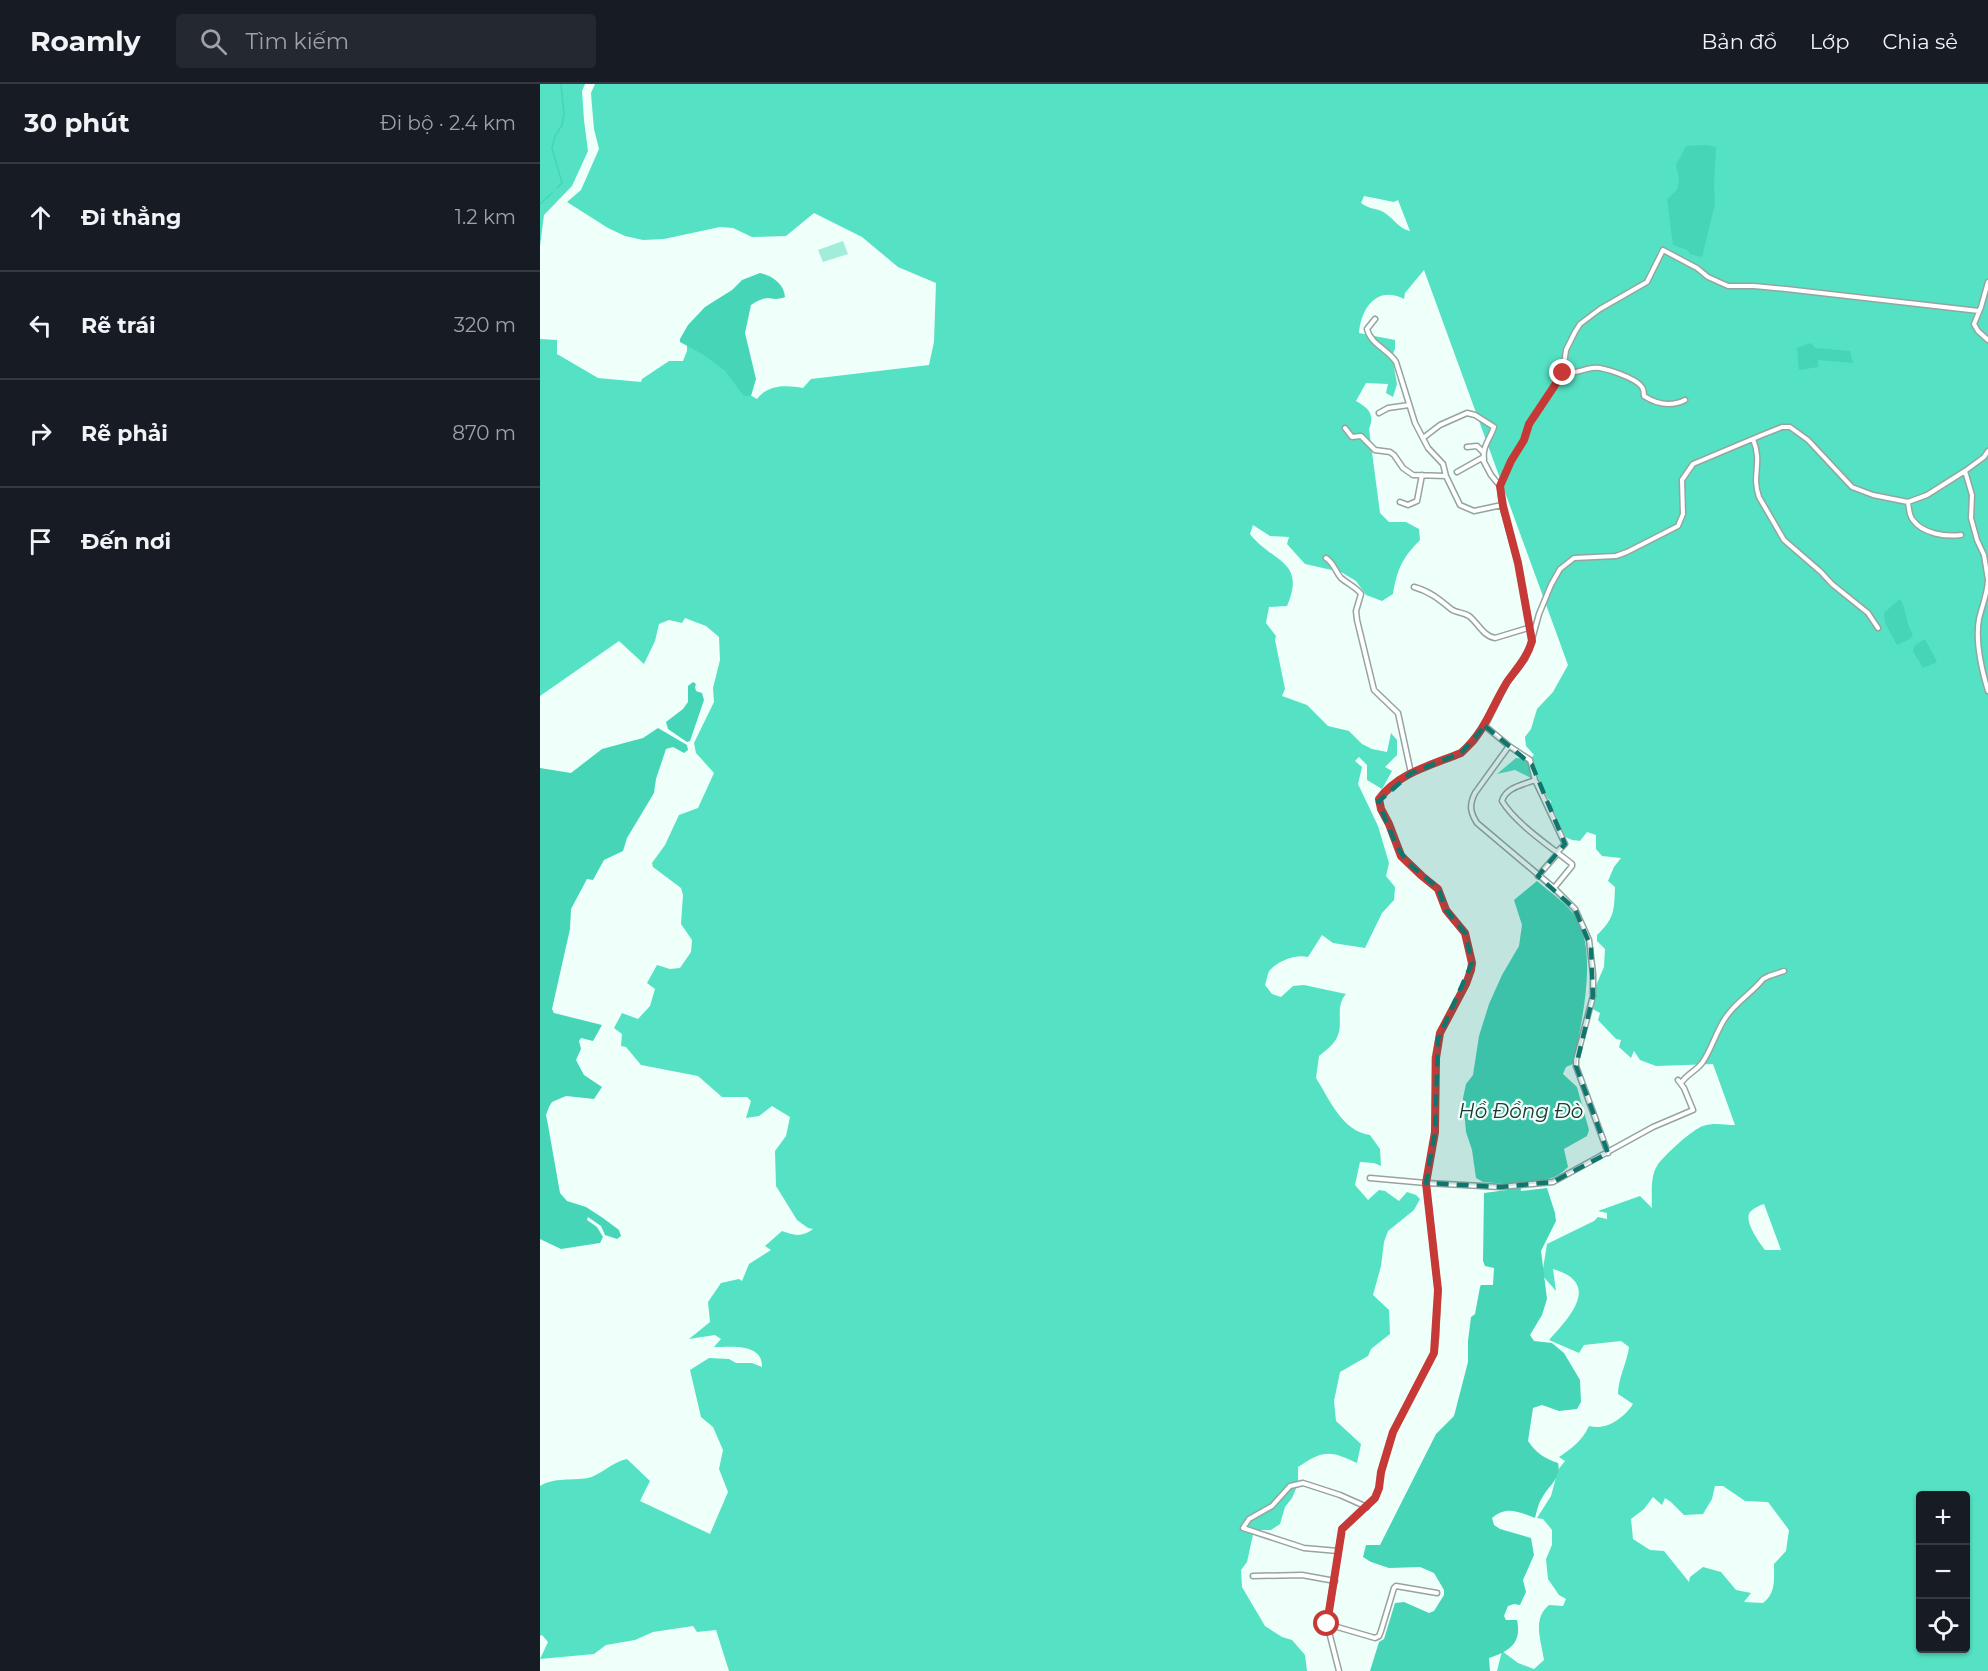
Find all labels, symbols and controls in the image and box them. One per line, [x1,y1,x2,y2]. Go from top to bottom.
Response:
search box [176,14,596,68]
text: Roamly [30,24,140,58]
icon: search [197,25,230,58]
text: Tìm kiếm [245,28,349,55]
text: Bản đồ [1701,29,1777,54]
text: Lớp [1810,29,1849,54]
text: Chia sẻ [1882,29,1958,54]
text: 30 phút [24,107,129,139]
text: Đi bộ · 2.4 km [380,111,516,135]
icon: ahead [24,201,57,234]
text: Đi thẳng [81,204,181,231]
text: 1.2 km [455,205,516,229]
icon: left [24,309,57,342]
text: Rẽ trái [81,312,156,339]
text: 320 m [454,313,516,337]
route end [1549,359,1575,385]
icon: right [24,417,57,450]
text: Rẽ phải [81,420,168,447]
text: 870 m [452,421,516,445]
icon: arrive [24,525,57,558]
text: Đến nơi [81,528,171,555]
water label: Hồ Đồng Đò [1459,1099,1583,1123]
map controls [1916,1491,1970,1653]
button: + [1916,1491,1970,1545]
button: − [1916,1545,1970,1599]
button: locate [1916,1599,1970,1653]
route start [1313,1610,1339,1636]

